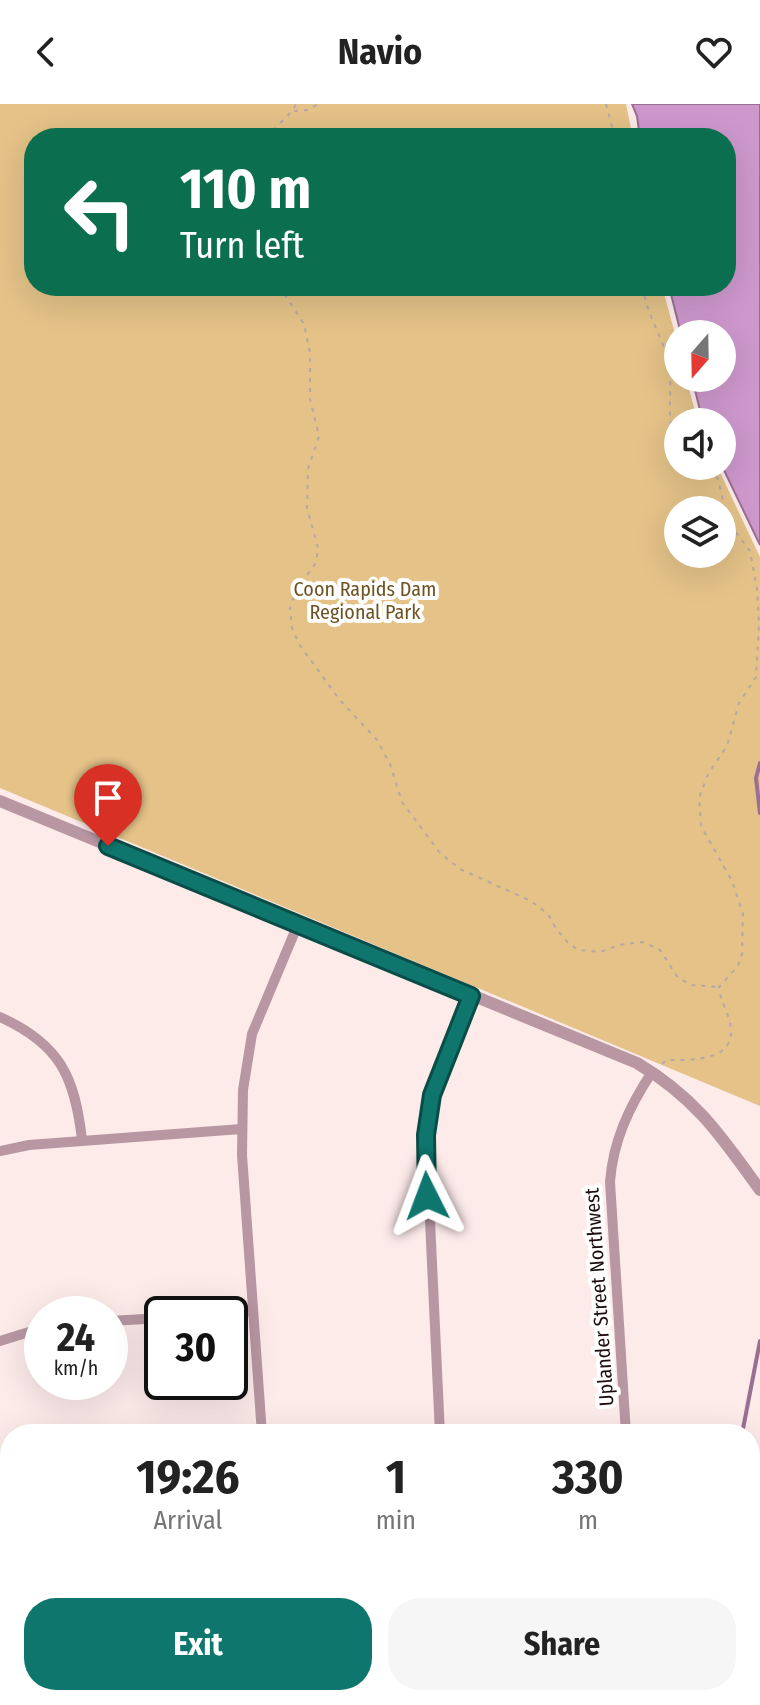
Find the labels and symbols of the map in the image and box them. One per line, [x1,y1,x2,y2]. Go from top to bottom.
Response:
north arrow [664,320,736,392]
park label: Coon Rapids Dam Regional Park [294,577,436,624]
pin [74,764,142,846]
position arrow [385,1154,469,1238]
street label: Uplander Street Northwest [579,1187,619,1407]
speed limit sign: 30 [144,1296,248,1400]

